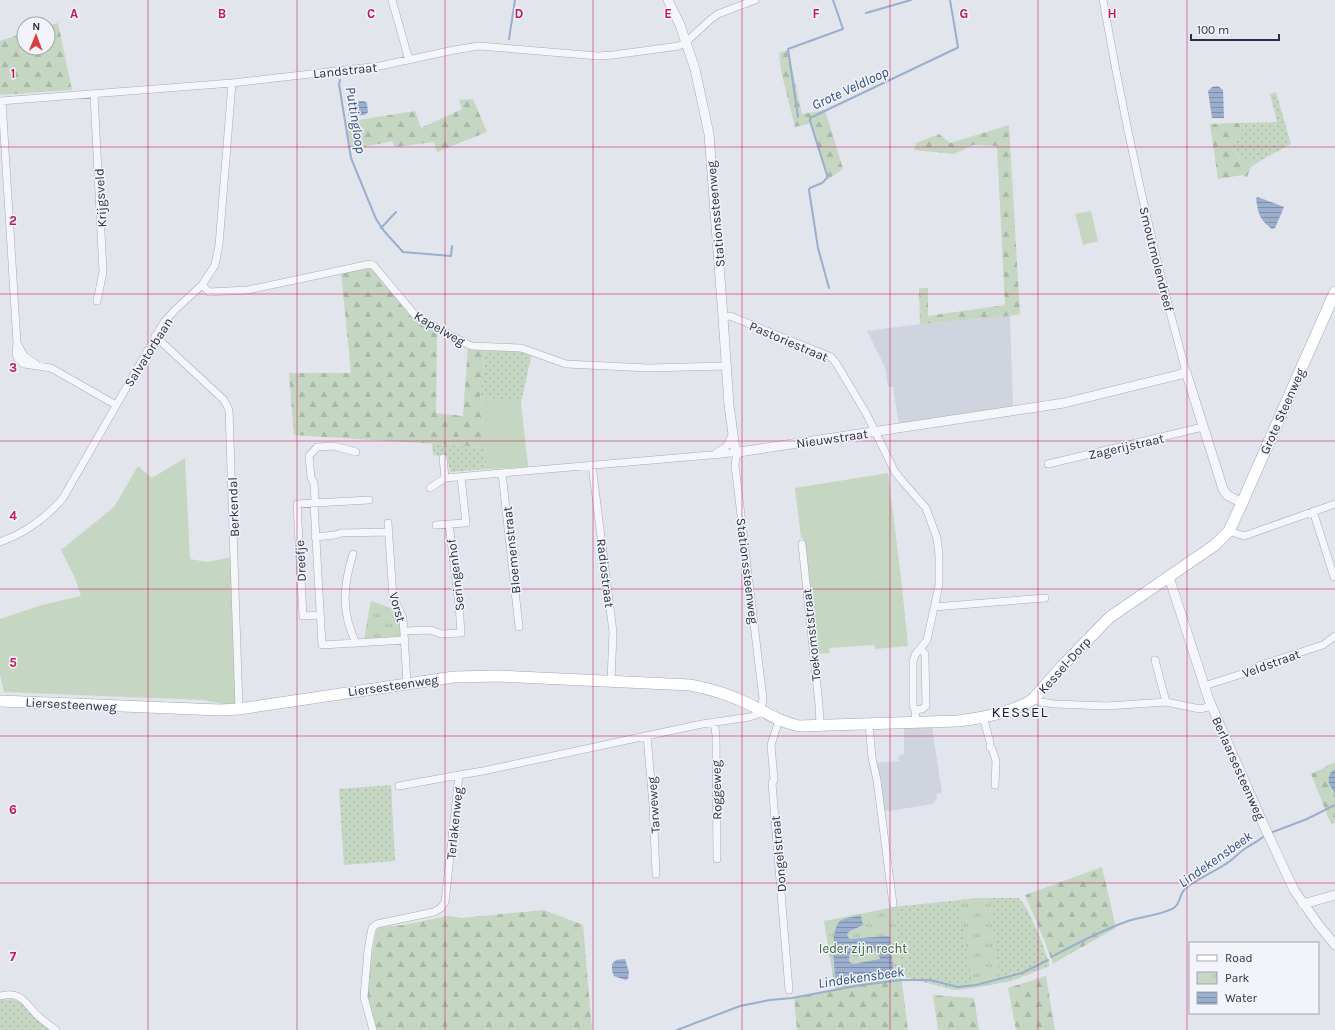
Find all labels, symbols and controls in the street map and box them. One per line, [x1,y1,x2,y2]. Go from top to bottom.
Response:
text: A [70,6,78,21]
text: B [218,6,226,21]
text: C [367,6,375,21]
text: D [515,6,524,21]
text: E [664,6,672,21]
text: F [812,6,820,21]
text: G [960,6,968,21]
text: H [1107,6,1117,21]
north arrow [16,16,56,56]
scale bar [1191,16,1279,42]
text: N [32,20,40,33]
text: 100 m [1197,23,1229,37]
street label: Landstraat [312,60,378,81]
water label: Grote Veldloop [809,63,892,114]
text: 1 [11,66,15,81]
water label: Puttingloop [342,85,369,155]
street label: Stationssteenweg [703,159,728,268]
street label: Krijgsveld [91,168,110,228]
street label: Smoutmolendreef [1136,205,1177,314]
text: 2 [9,213,17,228]
street label: Kapelweg [412,308,468,349]
street label: Salvatorbaan [121,315,176,390]
street label: Pastoriestraat [747,318,831,365]
text: 3 [9,360,17,375]
street label: Grote Steenweg [1257,365,1308,456]
street label: Nieuwstraat [795,426,869,451]
street label: Zagerijstraat [1087,430,1165,462]
street label: Berkendal [225,477,242,537]
street label: Bloemenstraat [499,505,524,594]
text: 4 [9,508,17,523]
street label: Stationssteenweg [734,517,762,626]
street label: Seringenhof [444,538,467,612]
street label: Radiostraat [594,538,617,609]
street label: Dreefje [292,539,309,582]
street label: Toekomststraat [799,588,824,682]
street label: Vorst [386,590,409,624]
street label: Kessel-Dorp [1035,634,1094,697]
street label: Veldstraat [1240,646,1302,681]
text: 5 [9,655,17,670]
street label: Liersesteenweg [347,672,440,699]
street label: Liersesteenweg [25,695,118,714]
district label: KESSEL [991,703,1049,721]
street label: Berlaarsesteenweg [1209,714,1268,823]
street label: Roggeweg [708,759,725,820]
street label: Tarweweg [644,775,663,834]
street label: Terlakenweg [443,785,466,860]
text: 6 [9,802,17,817]
street label: Dongelstraat [768,815,789,893]
water label: Lindekensbeek [1175,827,1256,891]
park label: Ieder zijn recht [819,941,907,956]
legend [1189,942,1319,1014]
text: 7 [10,949,17,964]
text: Road [1225,951,1253,965]
water label: Lindekensbeek [817,963,906,992]
text: Park [1225,971,1250,985]
text: Water [1225,991,1258,1005]

